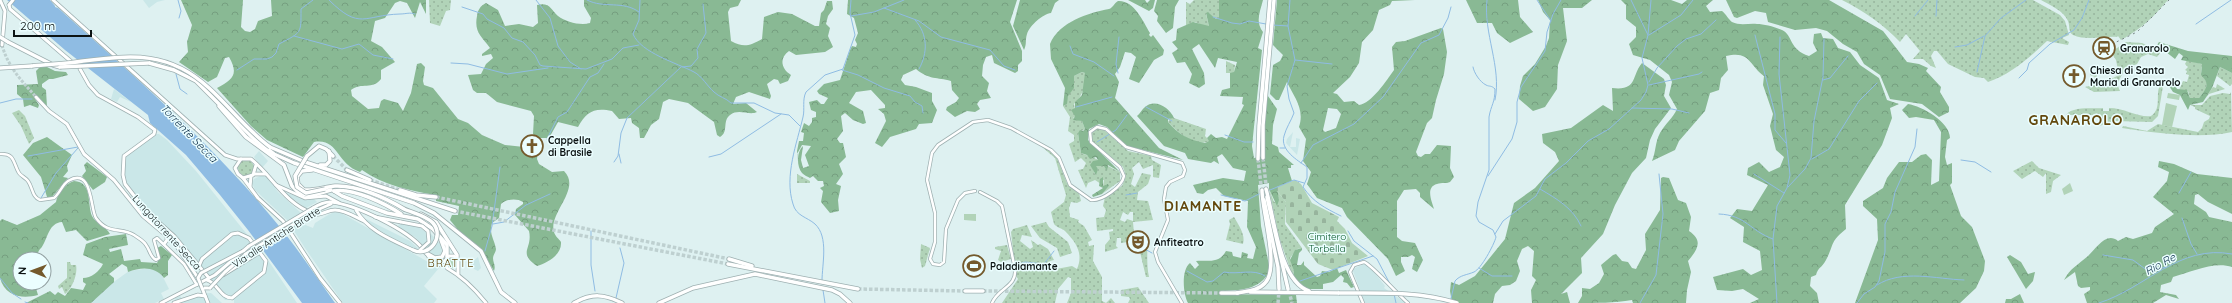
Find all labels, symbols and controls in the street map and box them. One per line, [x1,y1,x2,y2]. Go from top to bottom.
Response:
scale bar [14,12,91,38]
text: 200 m [20,18,55,33]
station icon: Granarolo [2091,35,2117,61]
place label: Granarolo [2120,42,2169,55]
church icon: Chiesa di Santa Maria di Granarolo [2061,63,2087,89]
place label: Chiesa di Santa Maria di Granarolo [2090,64,2181,89]
water label: Torrente Secca [158,101,221,166]
district label: GRANAROLO [2028,111,2124,129]
church icon: Cappella di Brasile [519,133,545,159]
place label: Cappella di Brasile [548,134,592,159]
street label: Lungotorrente Secca [129,192,204,273]
district label: DIAMANTE [1164,197,1242,215]
street label: Via alle Antiche Bratte [230,204,323,271]
theatre icon: Anfiteatro [1125,229,1151,255]
park label: Cimitero Torbella [1308,230,1346,255]
place label: Anfiteatro [1154,236,1204,249]
water label: Rio Re [2142,250,2178,278]
north arrow [12,251,52,291]
sports icon: Paladiamante [961,253,987,279]
district label: BRATTE [428,256,474,270]
place label: Paladiamante [990,260,1058,273]
text: N [15,267,29,275]

